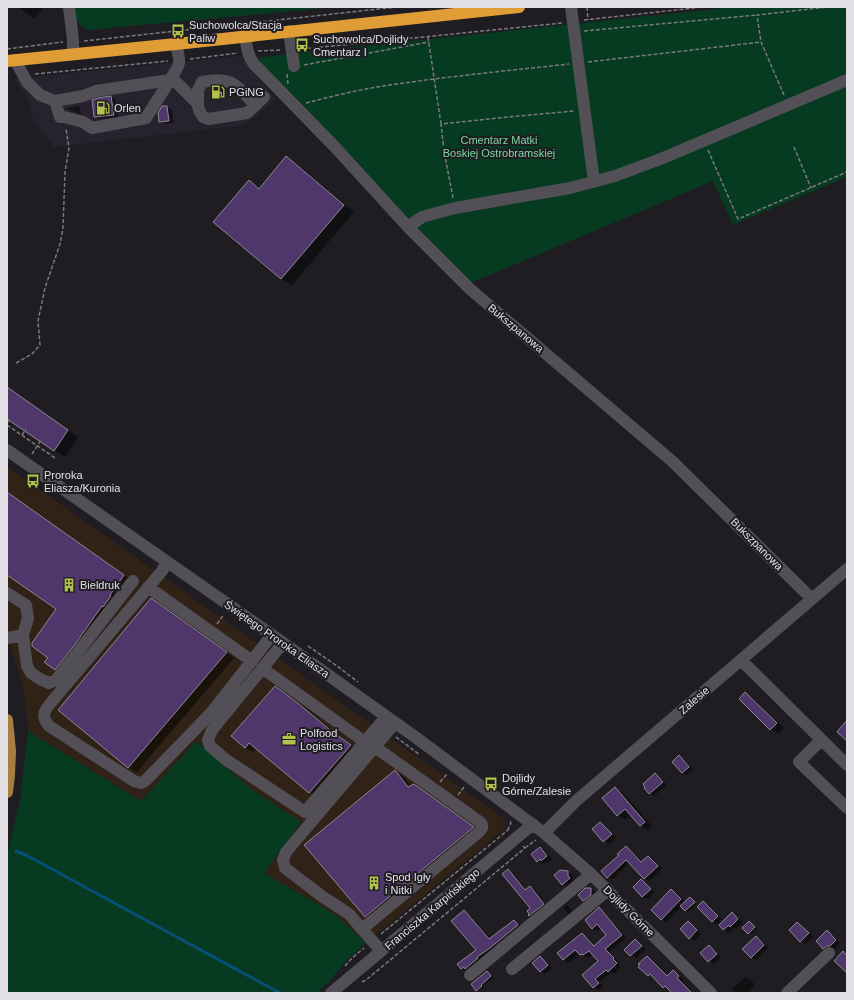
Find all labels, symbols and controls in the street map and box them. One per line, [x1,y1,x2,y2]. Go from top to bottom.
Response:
place label: Suchowolca/Stacja Paliw [189,19,283,44]
bus stop icon: Suchowolca/Stacja Paliw [170,23,186,39]
place label: Suchowolca/Dojlidy Cmentarz I [313,33,409,58]
bus stop icon: Suchowolca/Dojlidy Cmentarz I [294,37,310,53]
fuel station icon: PGiNG [210,84,226,100]
place label: PGiNG [229,86,264,98]
fuel station icon: Orlen [95,100,111,116]
place label: Orlen [114,102,141,114]
park label: Cmentarz Matki Boskiej Ostrobramskiej [443,134,555,159]
street label: Bukszpanowa [486,301,547,355]
place label: Proroka Eliasza/Kuronia [44,469,121,494]
bus stop icon: Proroka Eliasza/Kuronia [25,473,41,489]
street label: Bukszpanowa [729,516,786,573]
building icon: Bieldruk [61,577,77,593]
place label: Bieldruk [80,579,120,591]
street label: Świętego Proroka Eliasza [222,598,332,680]
street label: Zalesie [677,684,711,716]
place label: Polfood Logistics [300,727,343,752]
office icon: Polfood Logistics [281,731,297,747]
place label: Dojlidy Górne/Zalesie [502,772,571,797]
bus stop icon: Dojlidy Górne/Zalesie [483,776,499,792]
street label: Franciszka Karpińskiego [382,866,482,952]
place label: Spod Igły i Nitki [385,871,431,896]
building icon: Spod Igły i Nitki [366,875,382,891]
street label: Dojlidy Górne [601,883,657,939]

